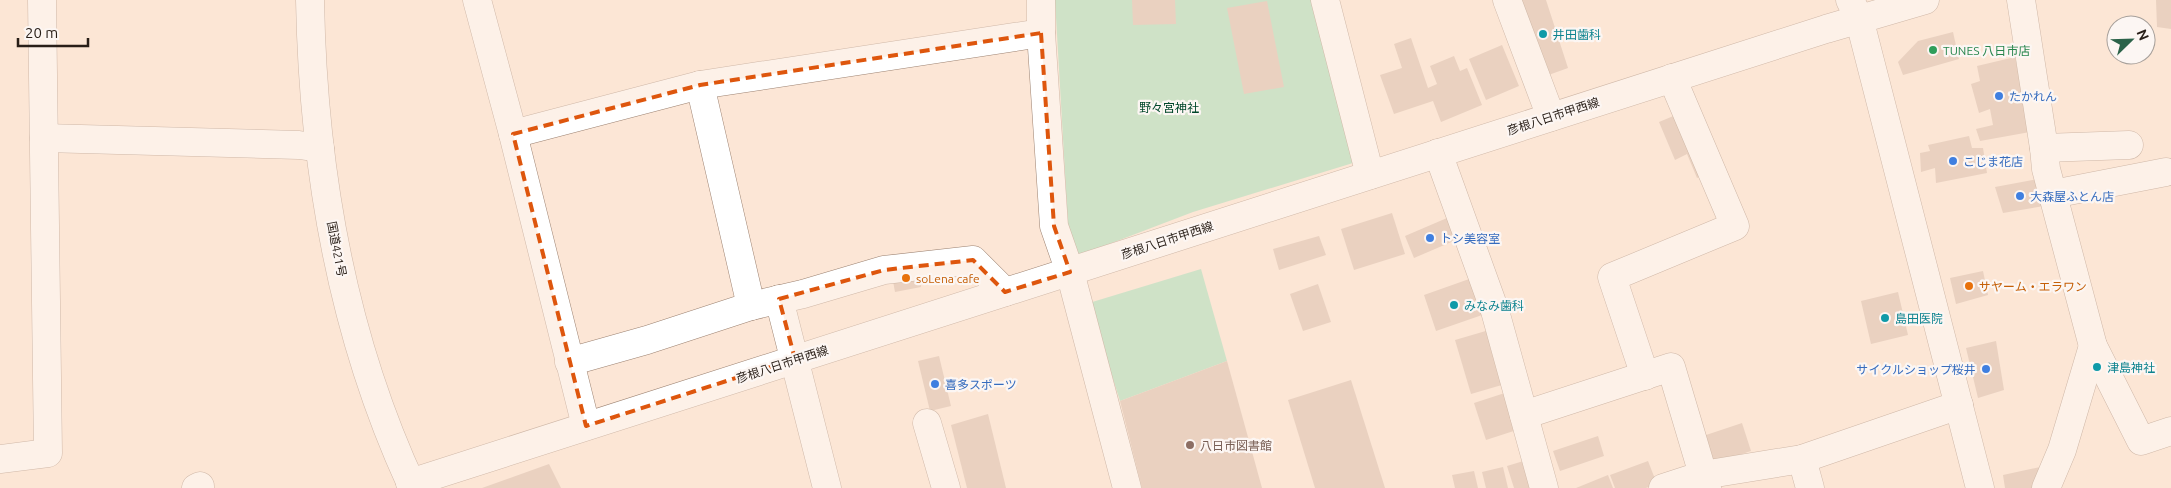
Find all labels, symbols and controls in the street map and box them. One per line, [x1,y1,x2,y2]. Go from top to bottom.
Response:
scale bar [18,15,88,47]
north arrow [2106,15,2156,65]
text: 20 m [25,24,58,41]
text: N [2134,27,2152,43]
marker: 井田歯科 [1537,28,1549,40]
place label: 井田歯科 [1553,28,1601,41]
marker: TUNES 八日市店 [1927,44,1939,56]
place label: TUNES 八日市店 [1943,44,2030,57]
marker: たかれん [1993,90,2005,102]
place label: たかれん [2009,90,2057,103]
street label: 彦根八日市甲西線 [1505,95,1601,137]
park label: 野々宮神社 [1139,101,1199,114]
marker: こじま花店 [1947,155,1959,167]
place label: こじま花店 [1963,155,2023,168]
marker: 大森屋ふとん店 [2014,190,2026,202]
place label: 大森屋ふとん店 [2030,190,2114,203]
street label: 彦根八日市甲西線 [1119,219,1215,261]
street label: 国道421号 [325,220,349,278]
marker: トシ美容室 [1424,232,1436,244]
place label: トシ美容室 [1440,232,1500,245]
marker: soLena cafe [900,272,912,284]
place label: soLena cafe [916,272,980,285]
marker: サヤーム・エラワン [1963,280,1975,292]
place label: サヤーム・エラワン [1979,280,2087,293]
marker: みなみ歯科 [1448,299,1460,311]
place label: みなみ歯科 [1464,299,1524,312]
marker: 島田医院 [1879,312,1891,324]
place label: 島田医院 [1895,312,1943,325]
street label: 彦根八日市甲西線 [734,343,830,385]
marker: 津島神社 [2091,361,2103,373]
place label: 津島神社 [2107,361,2155,374]
place label: サイクルショップ桜井 [1857,363,1976,376]
marker: サイクルショップ桜井 [1980,363,1992,375]
marker: 喜多スポーツ [929,378,941,390]
place label: 喜多スポーツ [945,378,1017,391]
marker: 八日市図書館 [1184,439,1196,451]
place label: 八日市図書館 [1200,439,1272,452]

